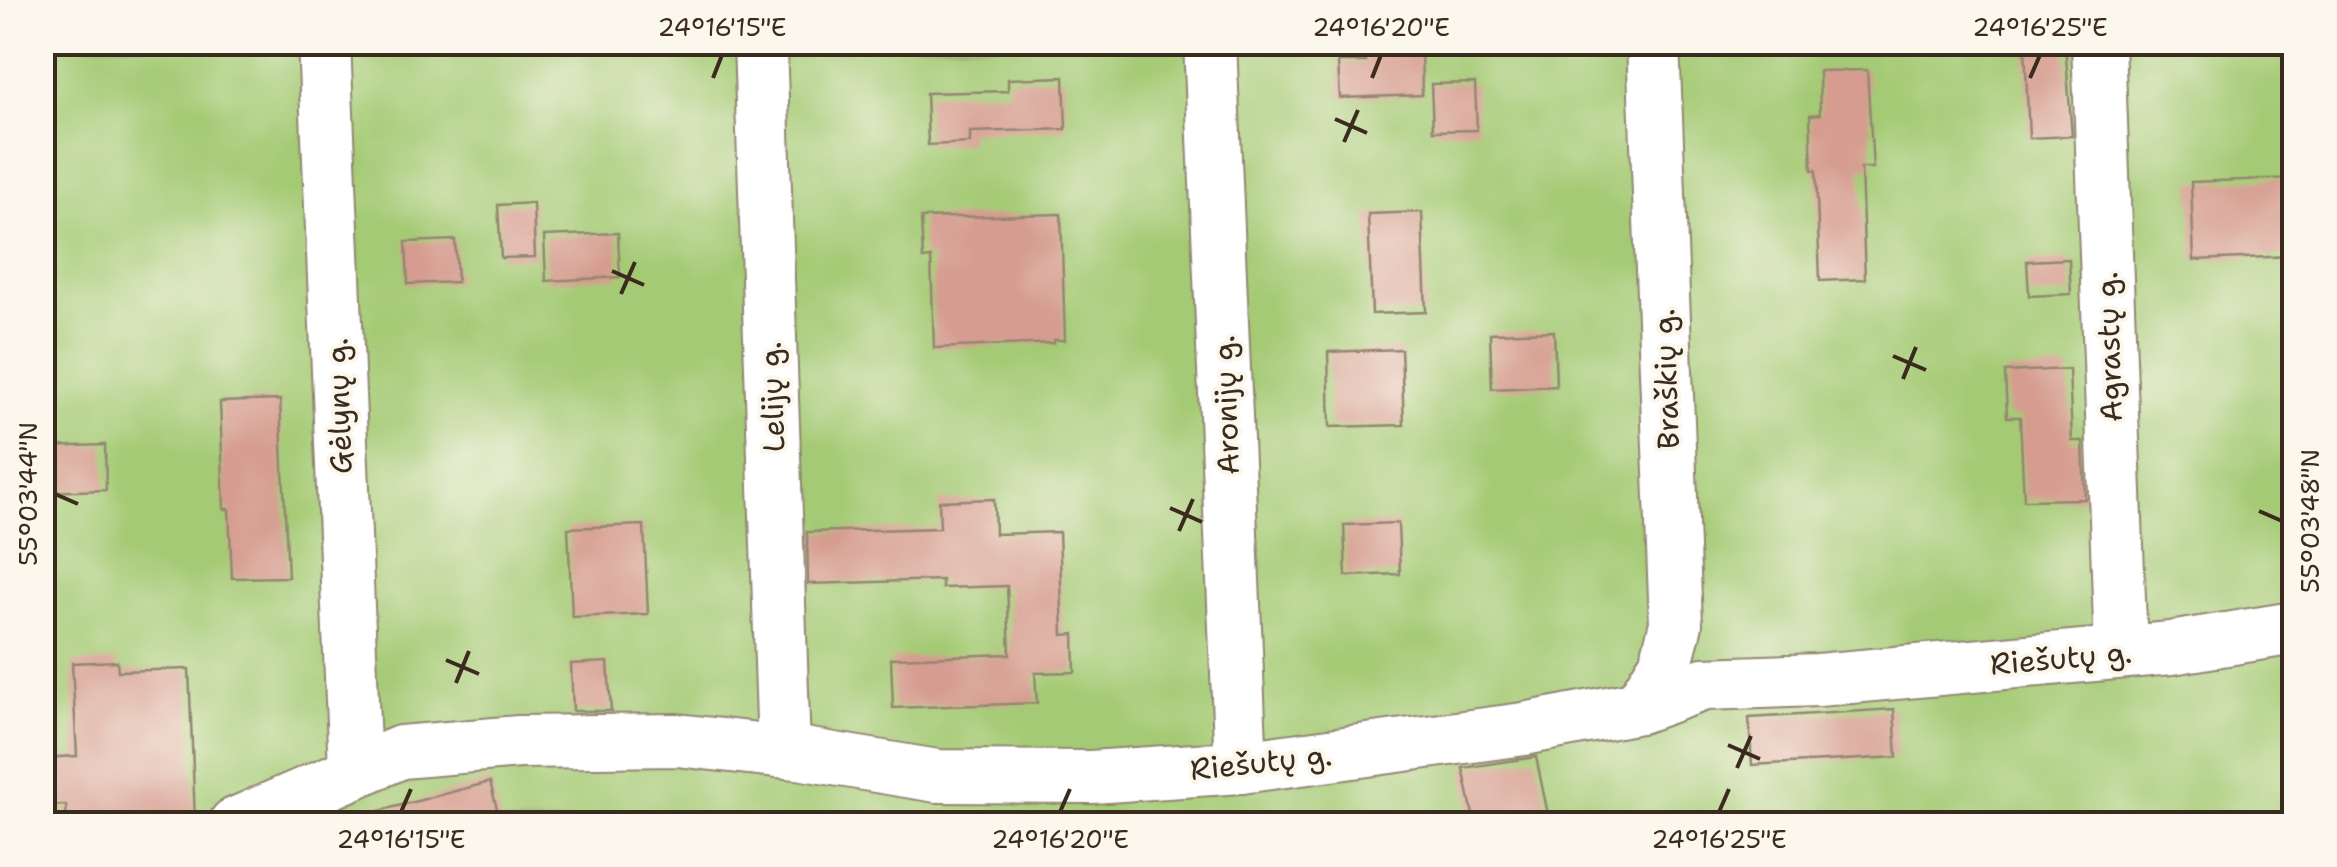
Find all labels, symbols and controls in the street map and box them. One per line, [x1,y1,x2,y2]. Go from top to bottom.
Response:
text: 24°16'15"E [657,10,787,44]
text: 24°16'20"E [1312,10,1450,44]
text: 24°16'25"E [1972,10,2108,44]
street label: Agrastų g. [2086,271,2132,423]
street label: Braškių g. [1643,308,1689,450]
street label: Aronijų g. [1203,334,1249,476]
street label: Gėlynų g. [316,337,362,475]
street label: Lelijų g. [750,341,794,453]
text: 55°03'44"N [11,422,45,566]
text: 55°03'48"N [2293,449,2327,593]
street label: Riešutų g. [1988,631,2134,685]
street label: Riešutų g. [1188,734,1334,790]
text: 24°16'15"E [336,822,466,856]
text: 24°16'20"E [991,822,1129,856]
text: 24°16'25"E [1651,822,1787,856]

